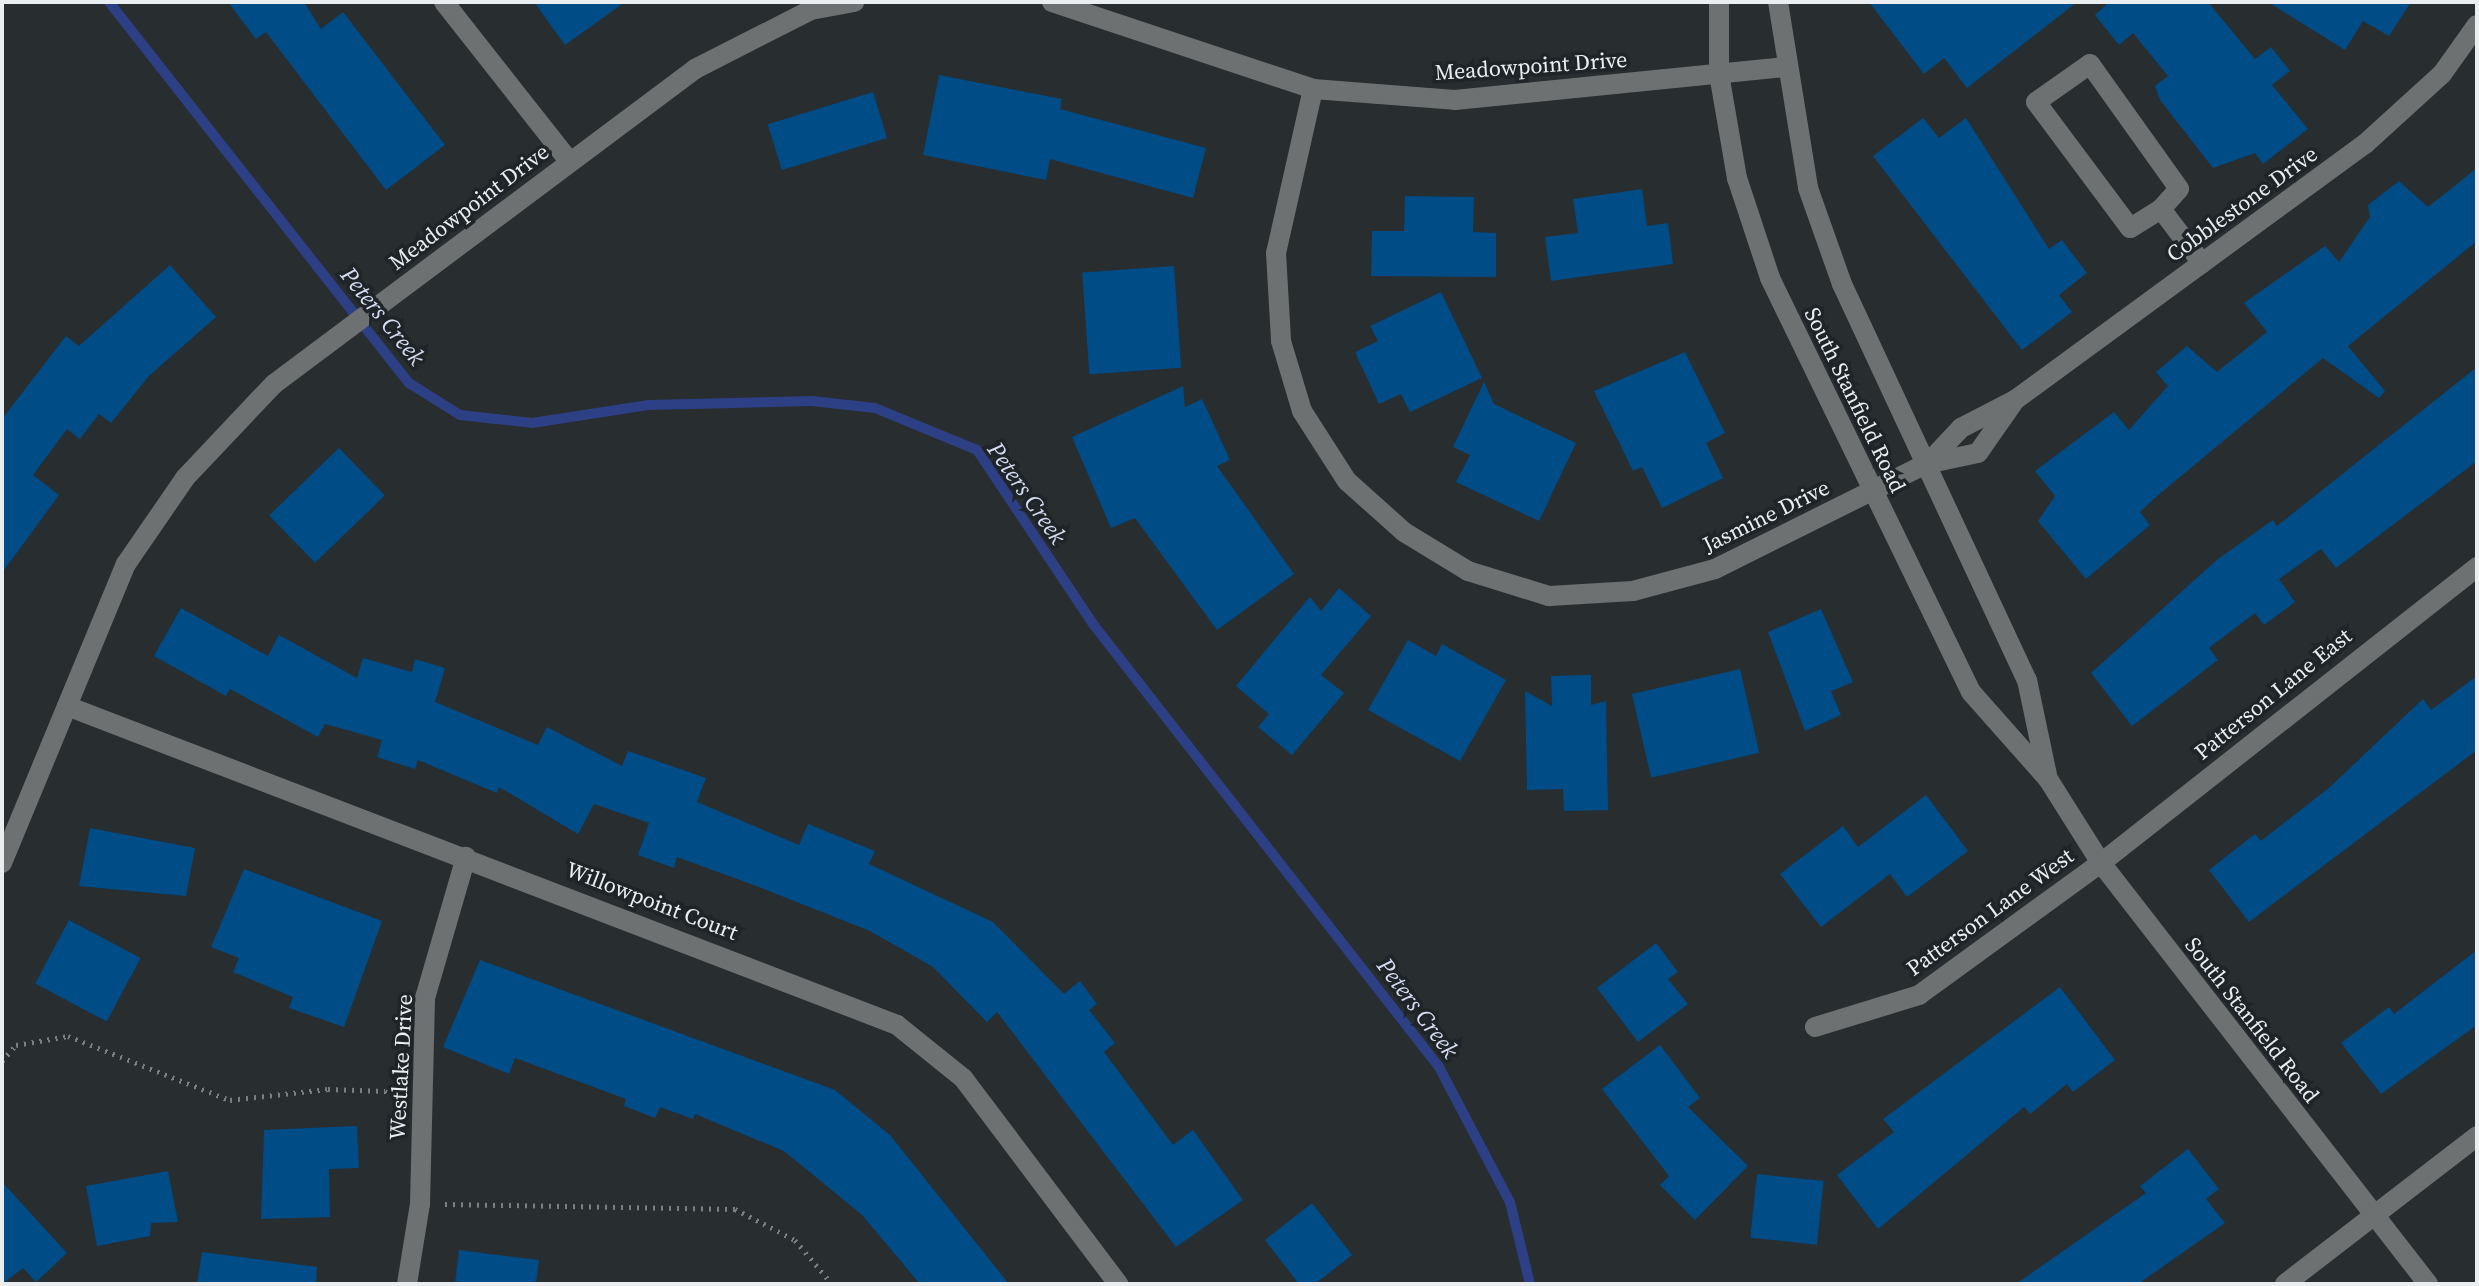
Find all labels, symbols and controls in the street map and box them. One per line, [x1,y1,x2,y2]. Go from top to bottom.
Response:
street label: Meadowpoint Drive [1434,46,1628,86]
street label: Meadowpoint Drive [384,138,554,276]
street label: Cobblestone Drive [2161,140,2323,268]
water label: Peters Creek [335,261,431,371]
street label: South Stanfield Road [1799,303,1911,497]
water label: Peters Creek [981,436,1073,550]
street label: Jasmine Drive [1698,474,1834,558]
street label: Patterson Lane East [2189,623,2357,765]
street label: Patterson Lane West [1901,842,2079,982]
street label: Willowpoint Court [562,856,742,946]
street label: South Stanfield Road [2179,932,2325,1108]
water label: Peters Creek [1371,952,1465,1064]
street label: Westlake Drive [384,993,418,1141]

